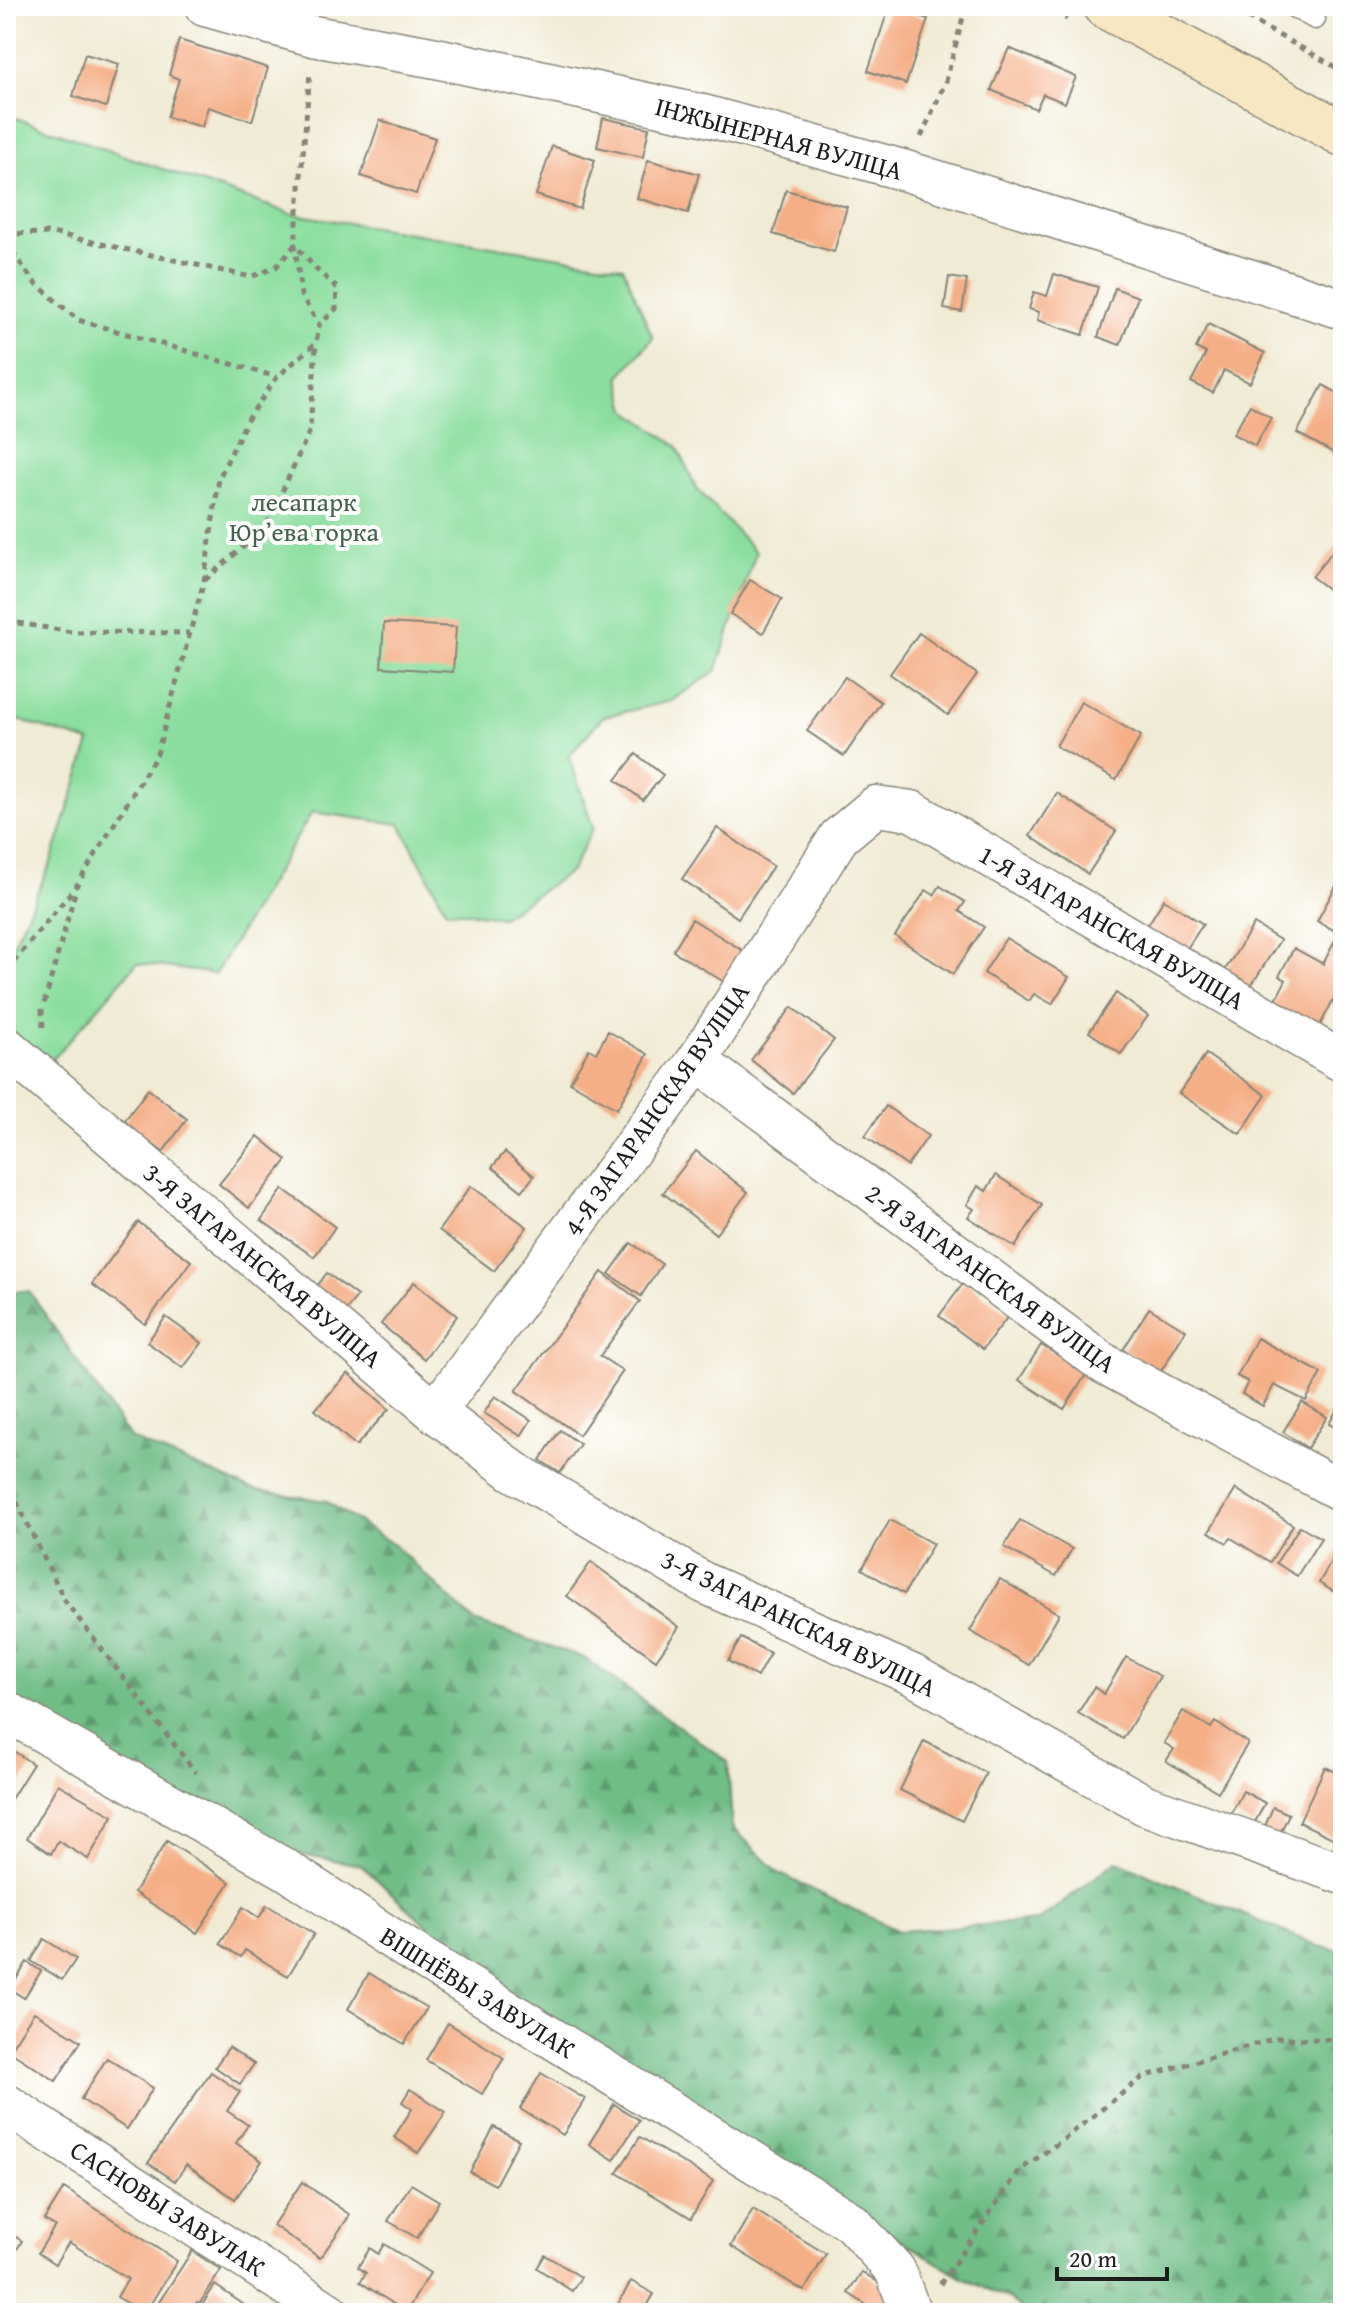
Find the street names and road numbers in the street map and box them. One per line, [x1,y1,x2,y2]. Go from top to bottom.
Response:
street label: ІНЖЫНЕРНАЯ ВУЛІЦА [651,86,907,190]
street label: 1-Я ЗАГАРАНСКАЯ ВУЛІЦА [972,835,1252,1019]
street label: 4-Я ЗАГАРАНСКАЯ ВУЛІЦА [554,974,759,1244]
street label: 3-Я ЗАГАРАНСКАЯ ВУЛІЦА [135,1153,391,1377]
street label: 2-Я ЗАГАРАНСКАЯ ВУЛІЦА [858,1174,1125,1383]
street label: 3-Я ЗАГАРАНСКАЯ ВУЛІЦА [655,1539,943,1707]
street label: ВІШНЁВЫ ЗАВУЛАК [373,1916,583,2068]
street label: САСНОВЫ ЗАВУЛАК [63,2130,273,2286]

